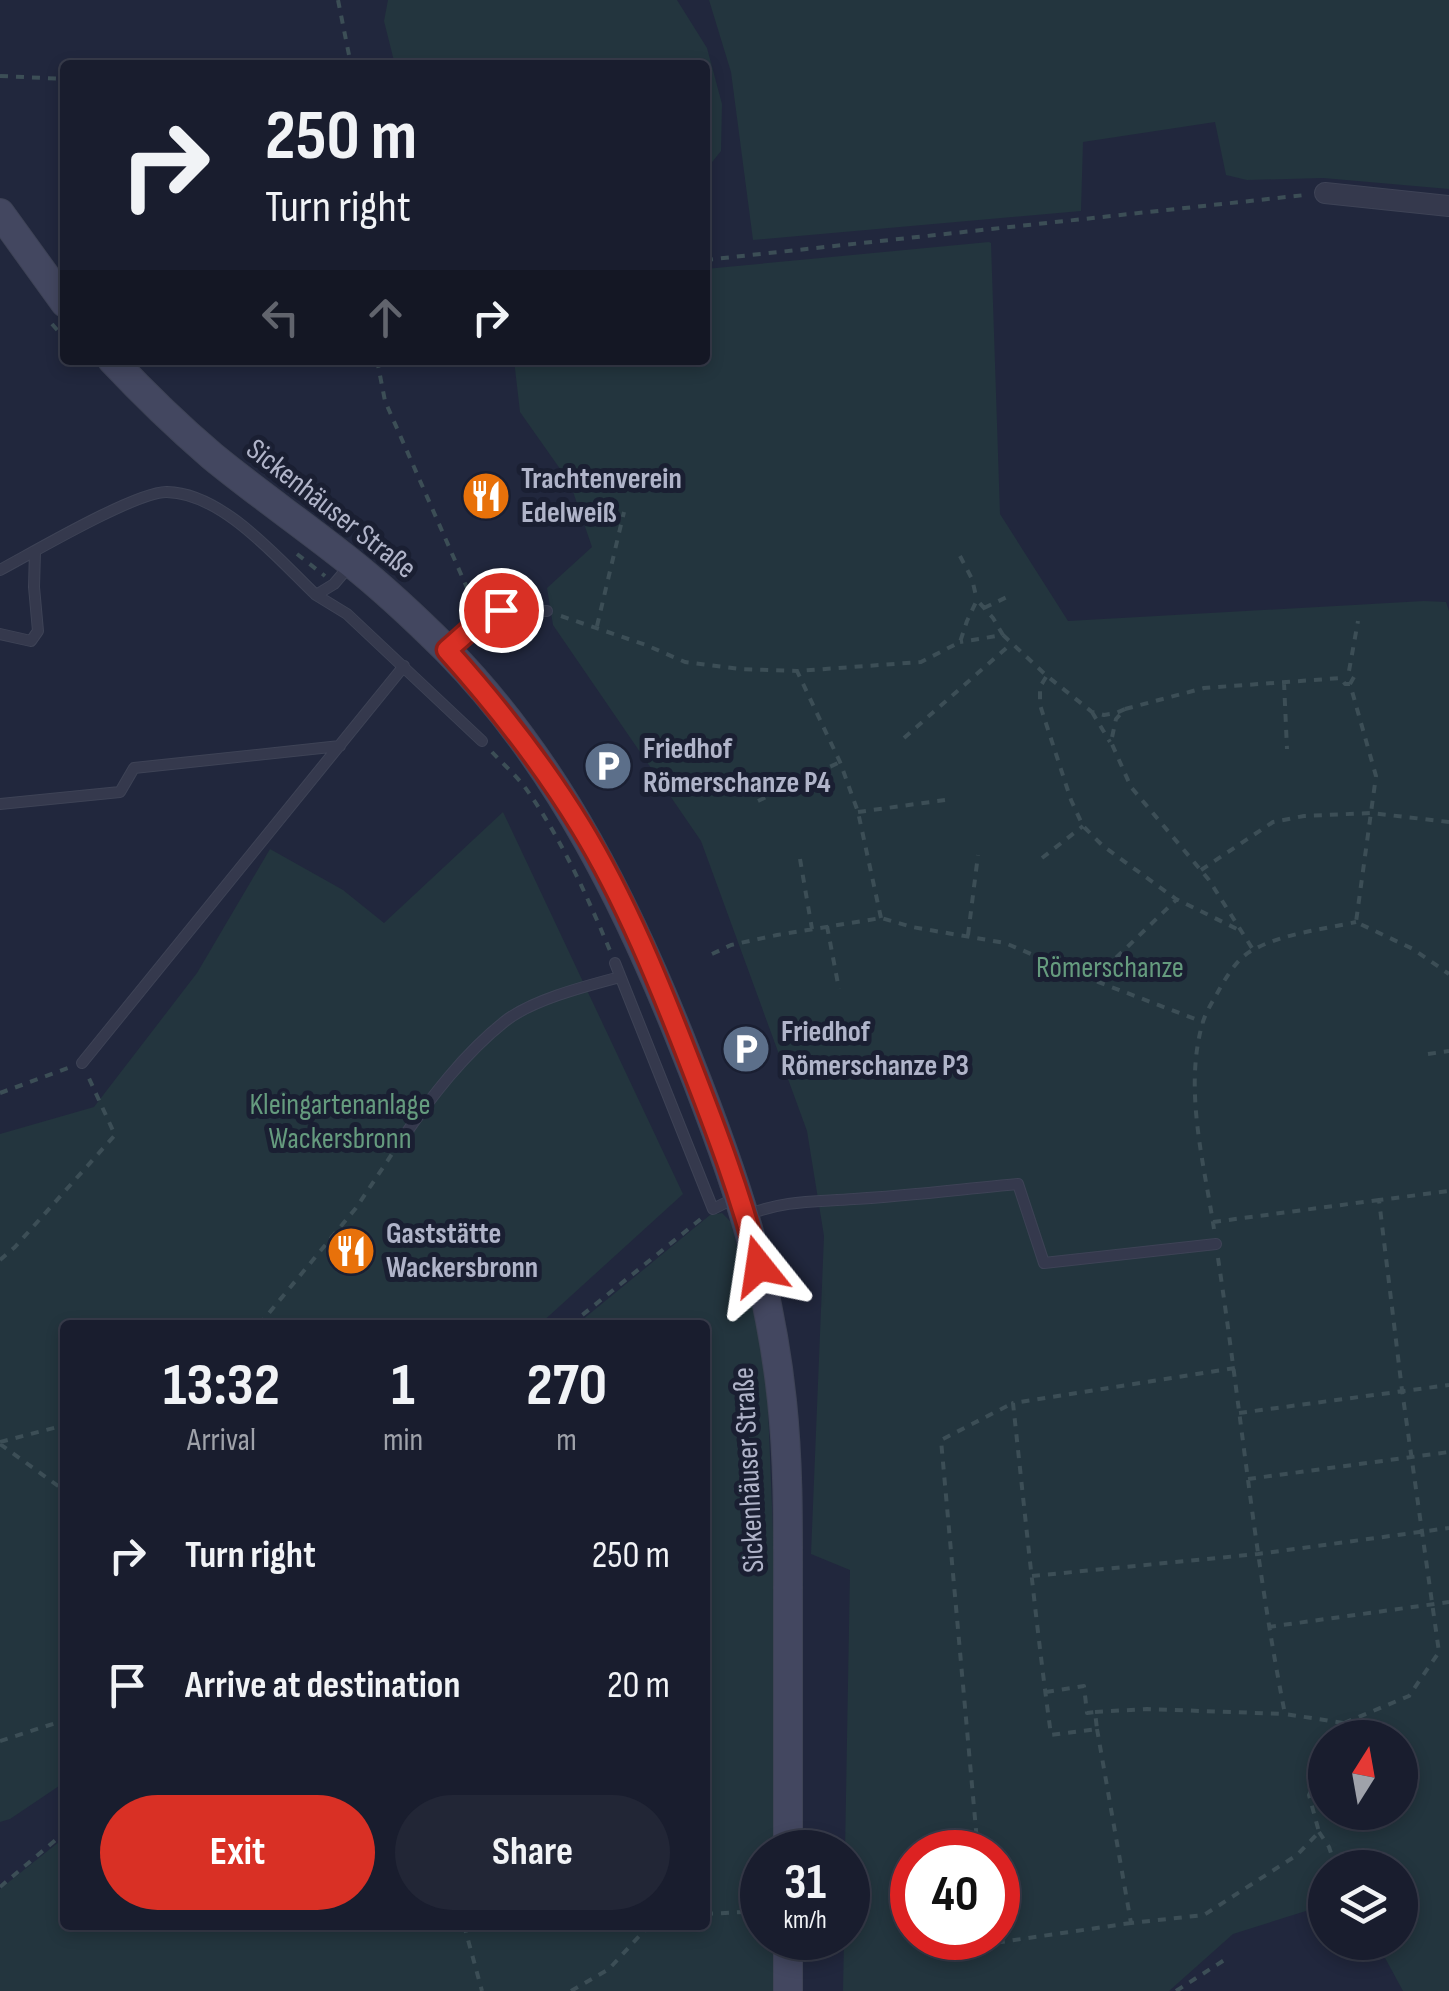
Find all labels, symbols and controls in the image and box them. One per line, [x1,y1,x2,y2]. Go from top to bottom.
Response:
text: 250 m [265,95,417,179]
icon: right [100,100,230,230]
text: Turn right [265,180,411,235]
icon: left [253,290,308,345]
icon: ahead [358,290,413,345]
icon: right [463,290,518,345]
street label: Sickenhäuser Straße [239,431,423,587]
place label: Trachtenverein Edelweiß [521,461,682,531]
restaurant icon: Trachtenverein Edelweiß [460,470,512,522]
pin [459,568,544,653]
icon: arrive [474,583,529,638]
place label: Friedhof Römerschanze P4 [643,731,831,801]
parking icon: Friedhof Römerschanze P4 [582,740,634,792]
park label: Römerschanze [1036,950,1184,986]
place label: Friedhof Römerschanze P3 [781,1014,969,1084]
parking icon: Friedhof Römerschanze P3 [720,1023,772,1075]
park label: Kleingartenanlage Wackersbronn [249,1087,431,1157]
position arrow [707,1214,811,1318]
place label: Gaststätte Wackersbronn [386,1216,538,1286]
restaurant icon: Gaststätte Wackersbronn [325,1225,377,1277]
text: 13:32 [163,1350,280,1422]
text: 1 [391,1350,415,1422]
text: 270 [526,1350,607,1422]
street label: Sickenhäuser Straße [726,1366,772,1574]
text: Arrival [187,1421,256,1460]
text: min [383,1421,423,1460]
text: m [556,1421,577,1460]
icon: right [100,1528,155,1583]
text: Turn right [185,1533,316,1578]
text: 250 m [592,1533,670,1578]
icon: arrive [100,1658,155,1713]
text: Arrive at destination [185,1663,460,1708]
text: 20 m [607,1663,670,1708]
north arrow [1308,1720,1418,1830]
map controls [1308,1720,1418,1960]
button: Exit [100,1795,375,1910]
button: Share [395,1795,670,1910]
speed limit sign: 40 [890,1830,1020,1960]
button: layers [1308,1850,1418,1960]
text: 31 [784,1853,826,1913]
text: km/h [783,1905,827,1936]

